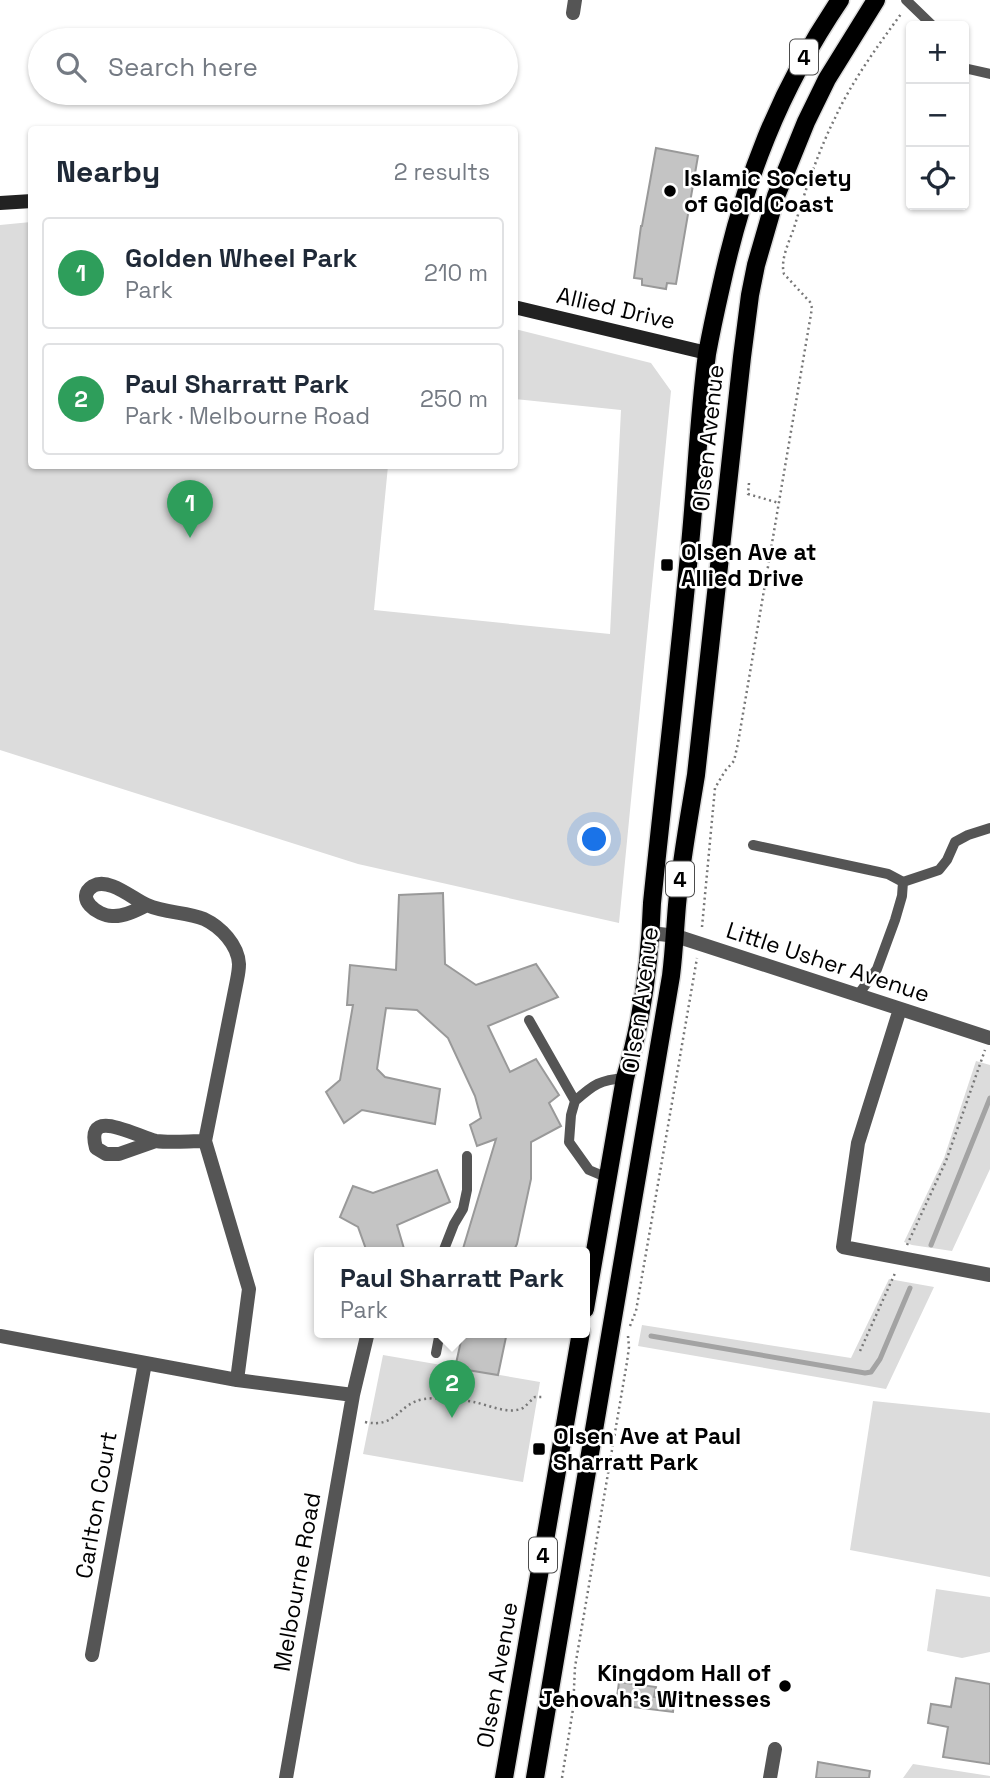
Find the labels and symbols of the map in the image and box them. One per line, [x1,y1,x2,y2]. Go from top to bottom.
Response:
road number: 4 [790,40,818,74]
place label: Islamic Society of Gold Coast [684,163,852,219]
marker: Islamic Society of Gold Coast [662,183,678,199]
street label: Allied Drive [554,280,678,336]
street label: Olsen Avenue [685,363,731,513]
pin: 1 [167,480,213,538]
place label: Olsen Ave at Allied Drive [681,537,816,593]
marker: Olsen Ave at Allied Drive [659,557,675,573]
your location [577,822,611,856]
road number: 4 [666,862,694,896]
street label: Little Usher Avenue [723,915,933,1009]
street label: Olsen Avenue [615,925,665,1075]
pin: 2 [429,1360,475,1418]
place label: Olsen Ave at Paul Sharratt Park [553,1421,741,1477]
street label: Carlton Court [68,1429,124,1581]
marker: Olsen Ave at Paul Sharratt Park [531,1441,547,1457]
street label: Melbourne Road [267,1490,327,1674]
road number: 4 [529,1538,557,1572]
street label: Olsen Avenue [469,1600,525,1750]
place label: Kingdom Hall of Jehovah's Witnesses [539,1658,771,1714]
marker: Kingdom Hall of Jehovah's Witnesses [777,1678,793,1694]

